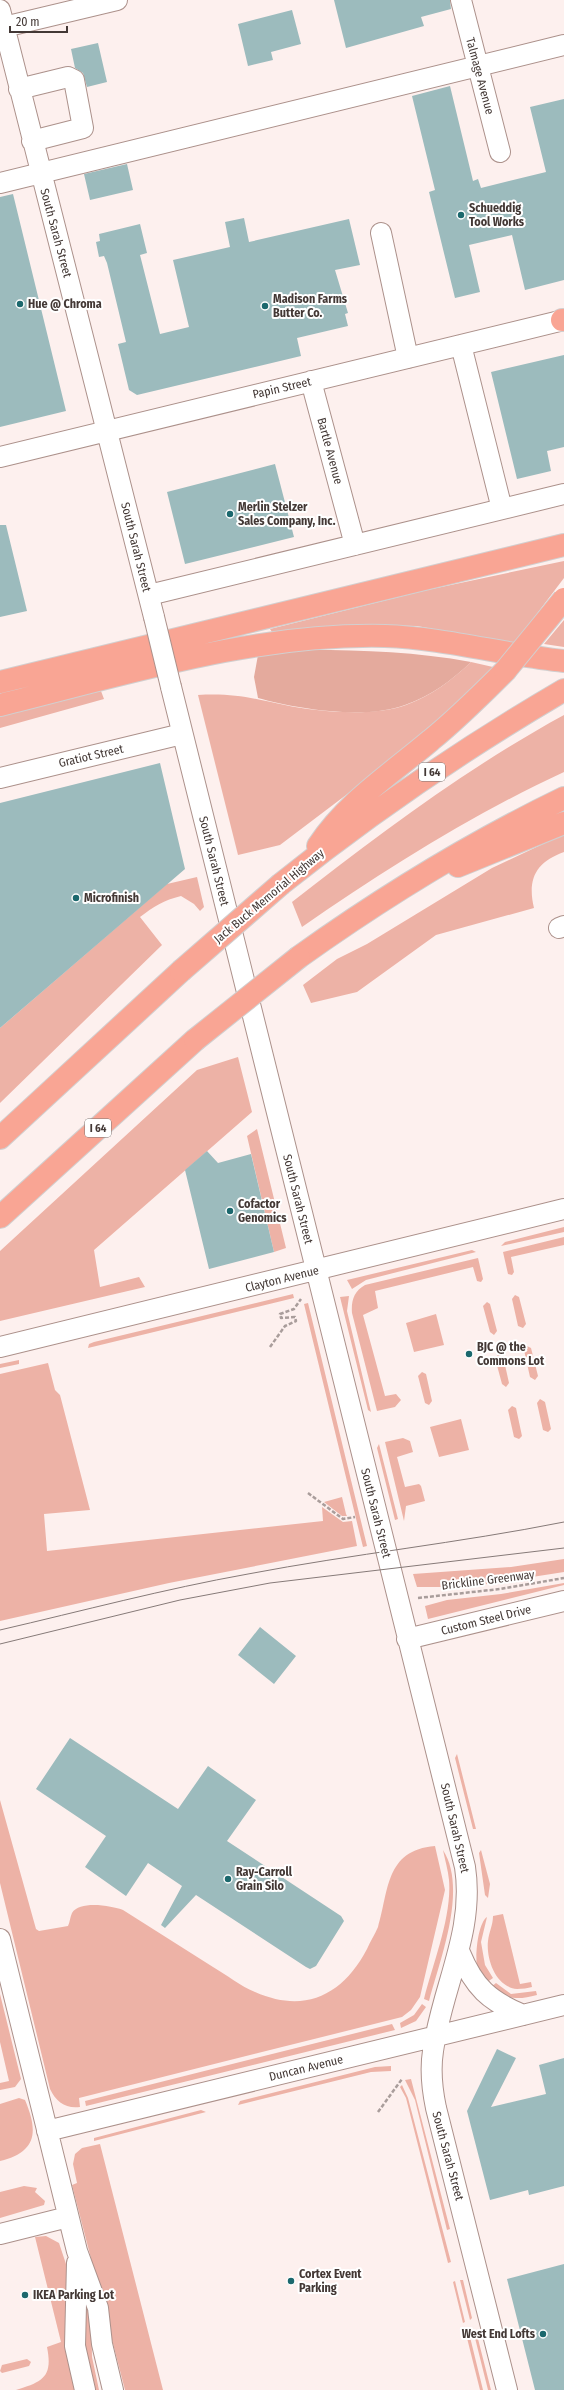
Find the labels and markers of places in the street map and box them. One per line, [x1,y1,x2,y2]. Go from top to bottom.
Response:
place label: Schueddig Tool Works [469,201,525,229]
marker: Schueddig Tool Works [456,210,466,220]
place label: Madison Farms Butter Co. [273,292,348,320]
place label: Hue @ Chroma [28,297,102,311]
marker: Hue @ Chroma [15,299,25,309]
marker: Madison Farms Butter Co. [260,301,270,311]
place label: Merlin Stelzer Sales Company, Inc. [238,500,336,528]
marker: Merlin Stelzer Sales Company, Inc. [225,509,235,519]
place label: Microfinish [84,891,139,905]
marker: Microfinish [71,893,81,903]
place label: Cofactor Genomics [238,1197,287,1225]
marker: Cofactor Genomics [225,1206,235,1216]
place label: BJC @ the Commons Lot [477,1340,545,1368]
marker: BJC @ the Commons Lot [464,1349,474,1359]
place label: Ray-Carroll Grain Silo [236,1865,293,1893]
marker: Ray-Carroll Grain Silo [223,1874,233,1884]
place label: Cortex Event Parking [299,2267,362,2295]
marker: Cortex Event Parking [286,2276,296,2286]
place label: IKEA Parking Lot [33,2288,115,2302]
marker: IKEA Parking Lot [20,2290,30,2300]
place label: West End Lofts [462,2327,536,2341]
marker: West End Lofts [538,2329,548,2339]

